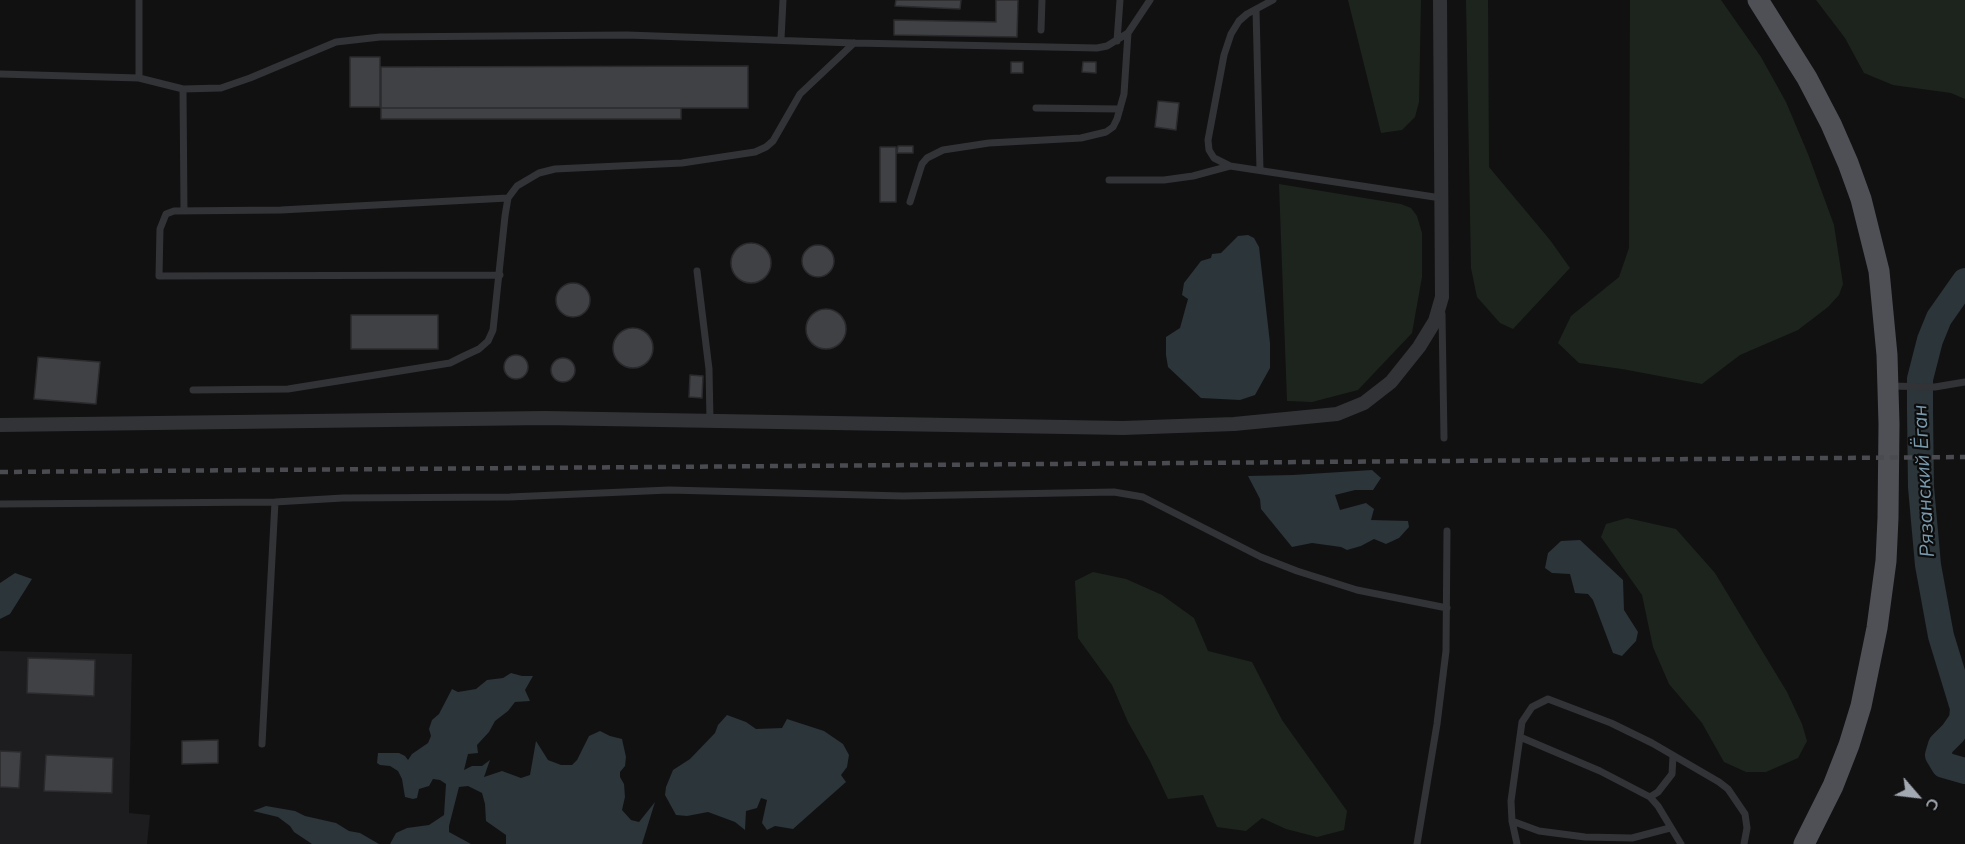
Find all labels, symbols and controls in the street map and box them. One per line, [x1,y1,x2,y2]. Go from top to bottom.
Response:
water label: Рязанский Ёган [1908,404,1940,558]
north arrow [1887,766,1947,826]
text: С [1921,795,1944,814]

